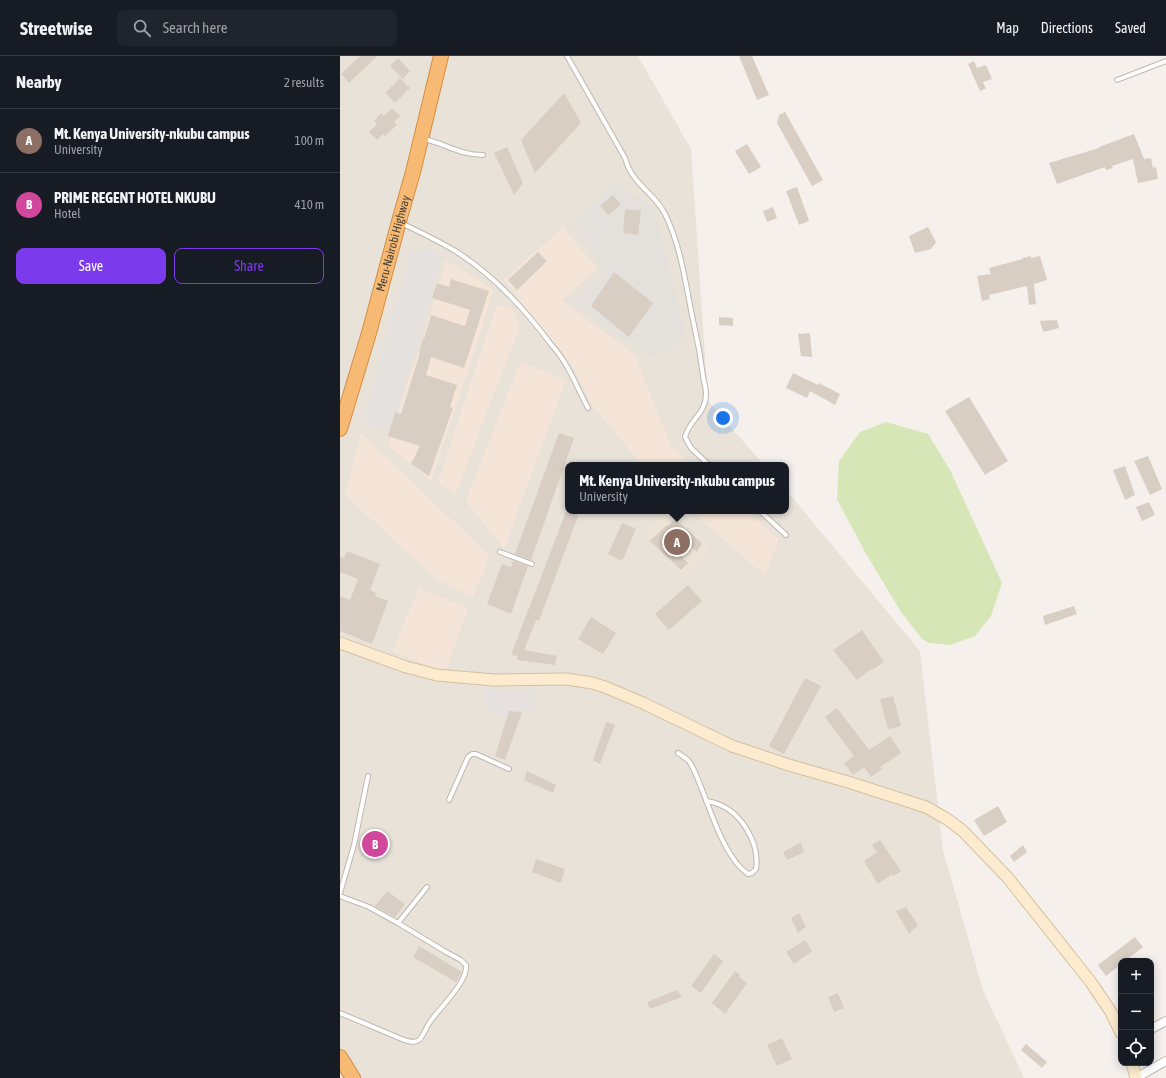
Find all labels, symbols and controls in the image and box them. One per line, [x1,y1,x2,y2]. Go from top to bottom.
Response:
search box [117,10,397,46]
text: Streetwise [20,17,93,39]
icon: search [131,17,153,39]
text: Search here [163,19,227,36]
text: Map [996,20,1019,36]
text: Directions [1041,20,1093,36]
text: Saved [1115,20,1146,36]
text: Nearby [16,72,62,92]
text: 2 results [284,75,324,90]
text: Mt. Kenya University-nkubu campus [54,125,250,142]
text: A [26,133,32,148]
text: 100 m [295,133,324,148]
text: University [54,142,103,157]
text: PRIME REGENT HOTEL NKUBU [54,189,216,206]
street label: Meru-Nairobi Highway [373,194,413,293]
text: B [26,197,32,212]
text: 410 m [295,197,324,212]
text: Hotel [54,206,81,221]
button: Save [16,248,166,284]
button: Share [174,248,324,284]
your location [713,408,733,428]
popup [565,462,789,514]
text: Mt. Kenya University-nkubu campus [579,472,775,489]
text: University [579,489,628,504]
pin: A [664,527,690,557]
pin: B [362,829,388,859]
map controls [1118,958,1154,1066]
button: + [1118,958,1154,994]
button: − [1118,994,1154,1030]
button: locate [1118,1030,1154,1066]

